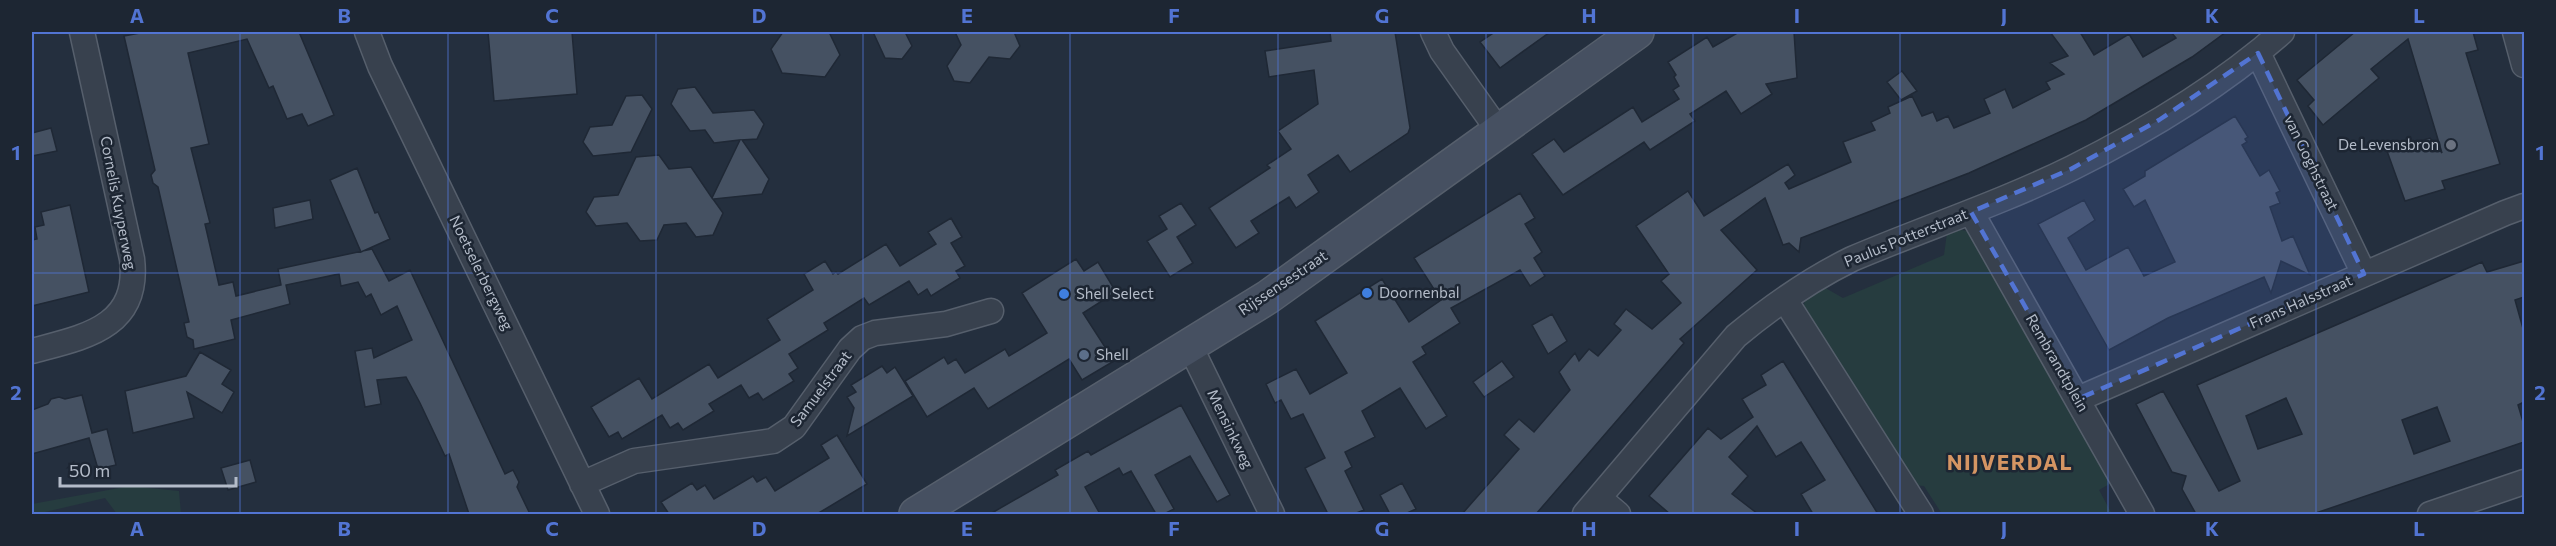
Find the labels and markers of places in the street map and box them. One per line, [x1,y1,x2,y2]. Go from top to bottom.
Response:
place label: De Levensbron [2338,135,2439,153]
marker: De Levensbron [2444,138,2458,152]
place label: Doornenbal [1379,283,1460,301]
place label: Shell Select [1076,284,1154,302]
marker: Doornenbal [1360,286,1374,300]
marker: Shell Select [1057,287,1071,301]
place label: Shell [1096,345,1129,363]
marker: Shell [1077,348,1091,362]

